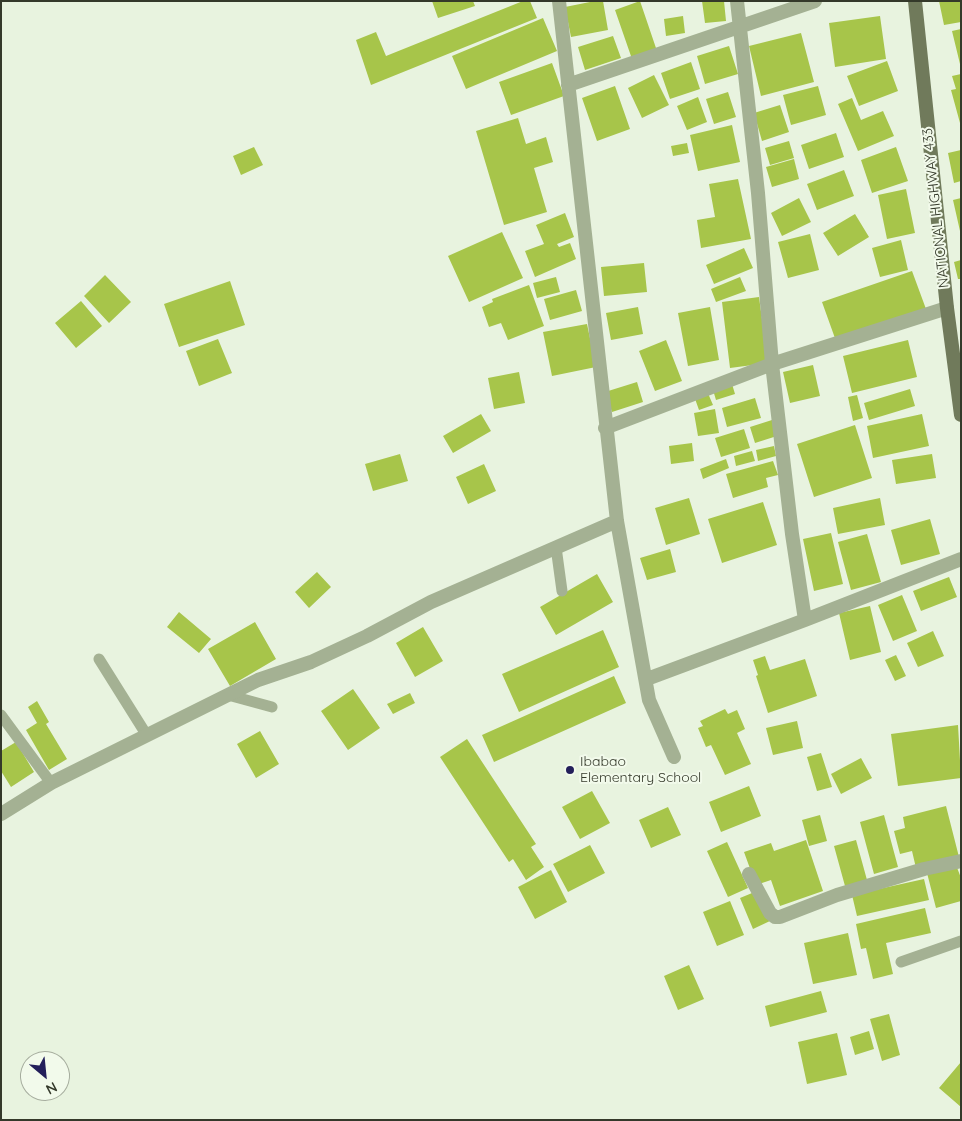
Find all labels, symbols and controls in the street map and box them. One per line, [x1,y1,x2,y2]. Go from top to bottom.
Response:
street label: NATIONAL HIGHWAY 433 [919,127,953,289]
place label: Ibabao Elementary School [580,754,701,786]
marker: Ibabao Elementary School [564,764,576,776]
north arrow [20,1051,70,1101]
text: N [43,1078,60,1099]

